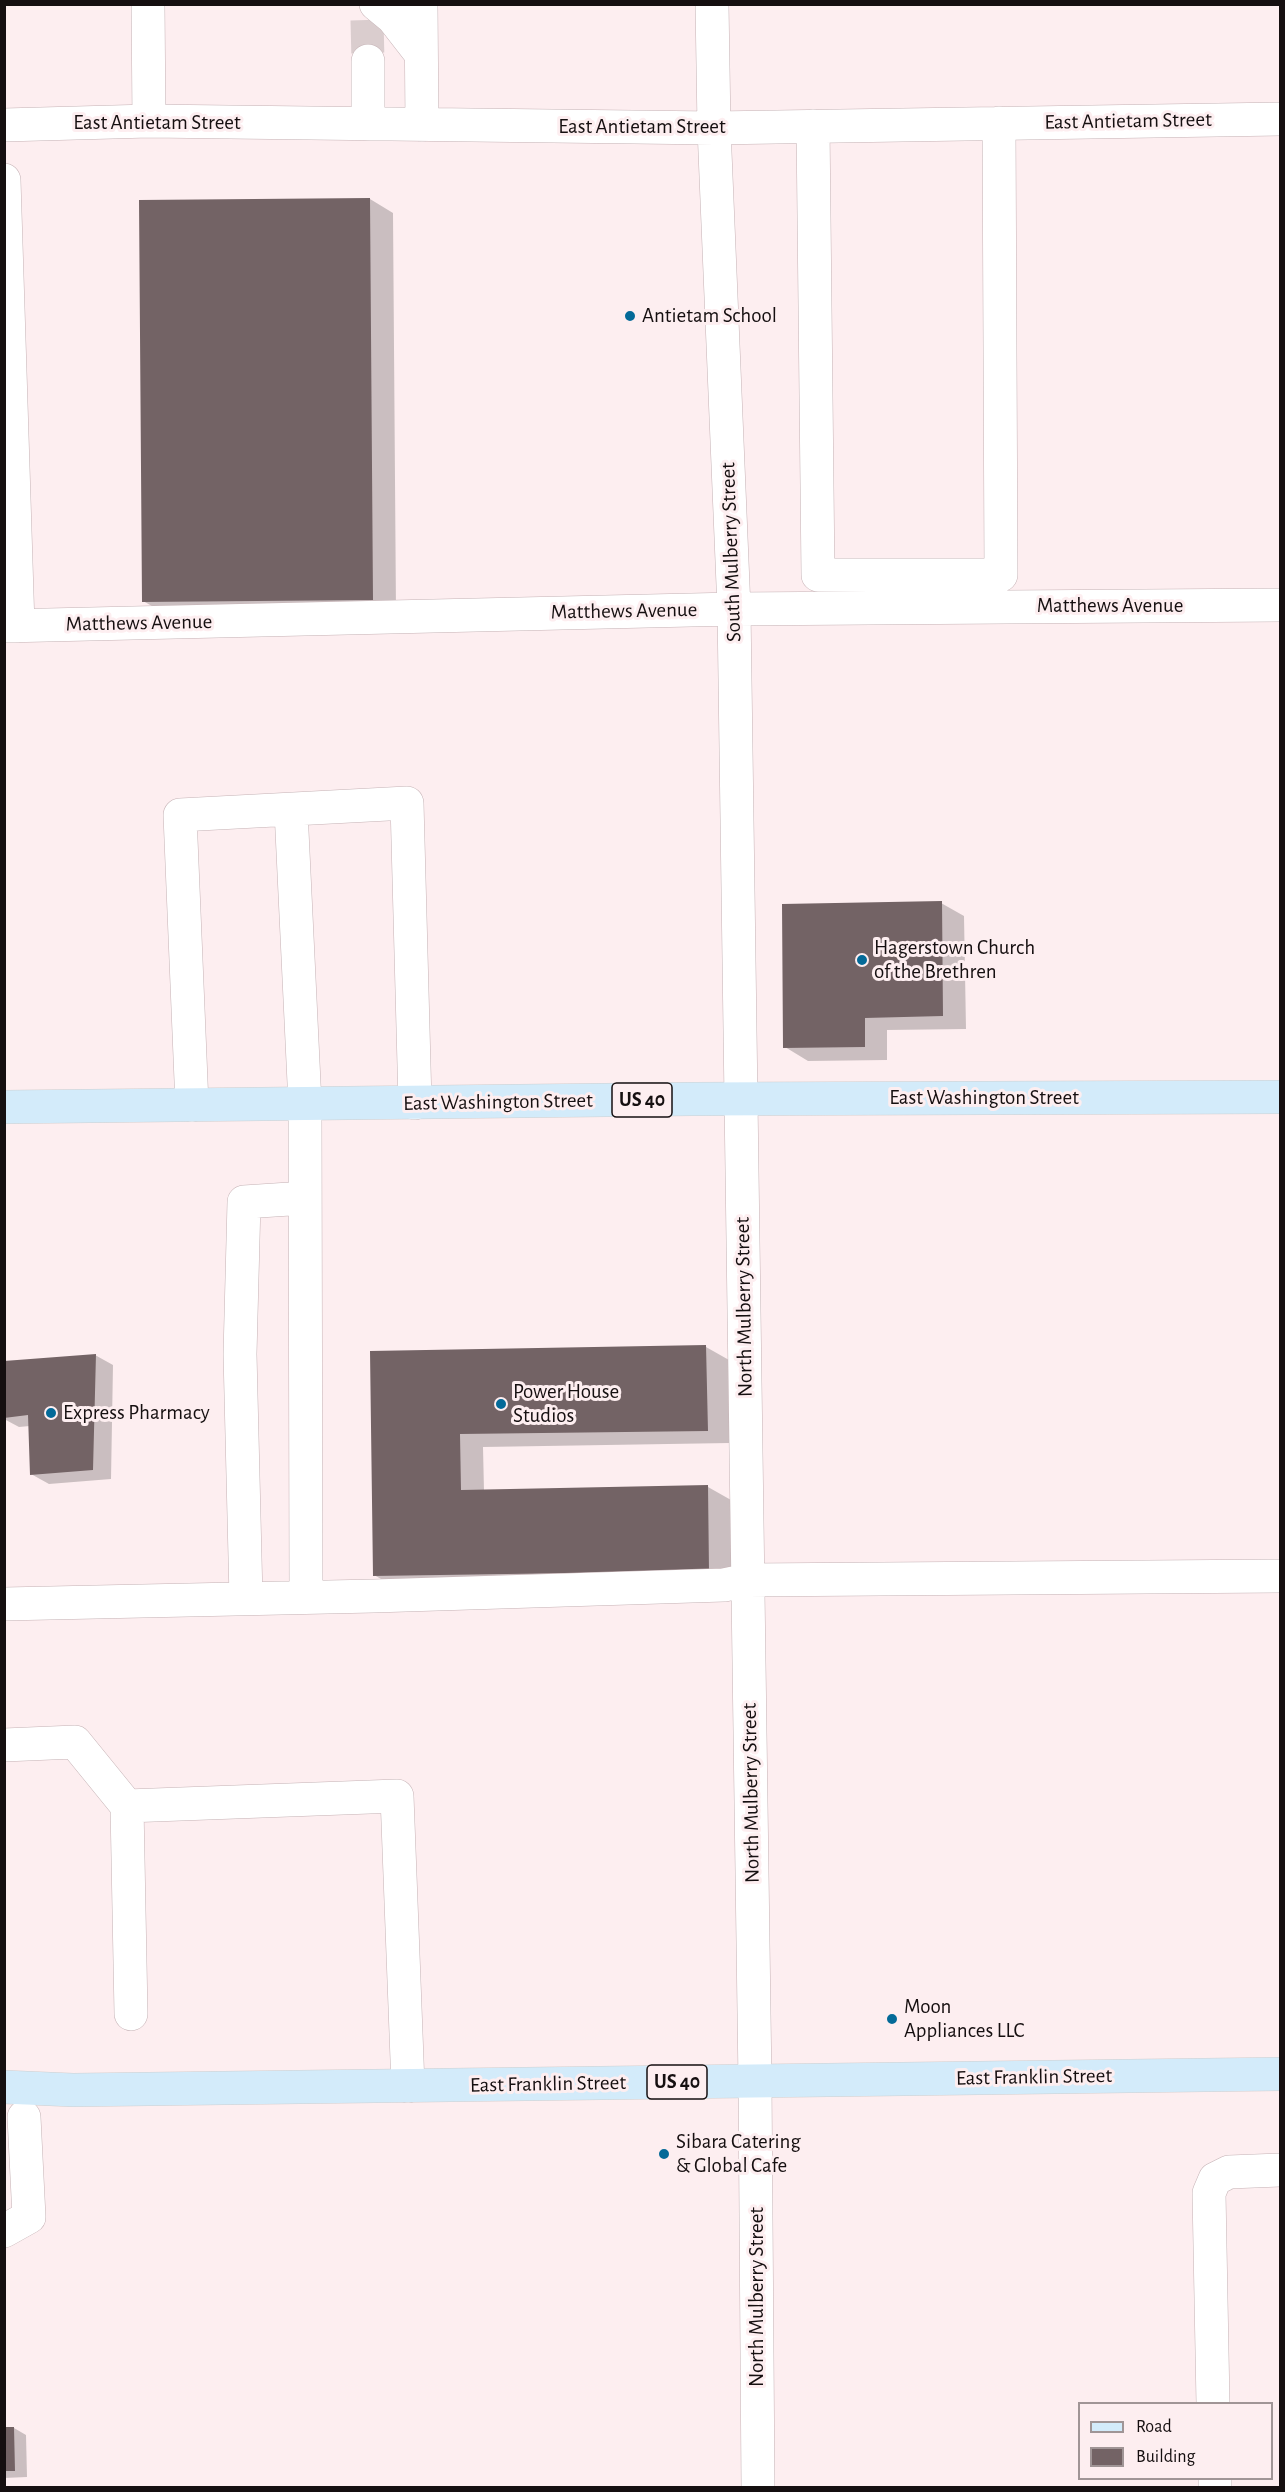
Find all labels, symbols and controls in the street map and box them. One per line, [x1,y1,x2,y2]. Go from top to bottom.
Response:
street label: East Antietam Street [1044,107,1212,135]
street label: East Antietam Street [73,110,241,136]
street label: East Antietam Street [558,114,726,140]
place label: Antietam School [642,303,777,329]
marker: Antietam School [623,309,637,323]
street label: South Mulberry Street [715,462,747,642]
street label: Matthews Avenue [1037,593,1183,619]
street label: Matthews Avenue [550,597,698,625]
street label: Matthews Avenue [65,609,213,637]
place label: Hagerstown Church of the Brethren [874,935,1035,985]
marker: Hagerstown Church of the Brethren [855,953,869,967]
road number: US 40 [612,1083,672,1117]
street label: East Washington Street [889,1085,1079,1111]
street label: East Washington Street [403,1088,593,1116]
street label: North Mulberry Street [730,1217,758,1397]
place label: Power House Studios [513,1379,619,1429]
marker: Power House Studios [494,1397,508,1411]
place label: Express Pharmacy [63,1400,210,1426]
marker: Express Pharmacy [44,1406,58,1420]
street label: North Mulberry Street [737,1703,765,1883]
place label: Moon Appliances LLC [904,1994,1024,2044]
marker: Moon Appliances LLC [885,2012,899,2026]
street label: East Franklin Street [956,2063,1112,2091]
road number: US 40 [647,2065,707,2099]
street label: East Franklin Street [470,2070,626,2098]
place label: Sibara Catering & Global Cafe [676,2129,801,2179]
marker: Sibara Catering & Global Cafe [657,2147,671,2161]
street label: North Mulberry Street [744,2207,770,2387]
legend [1078,2402,1273,2480]
text: Road [1136,2418,1172,2436]
text: Building [1136,2448,1195,2466]

